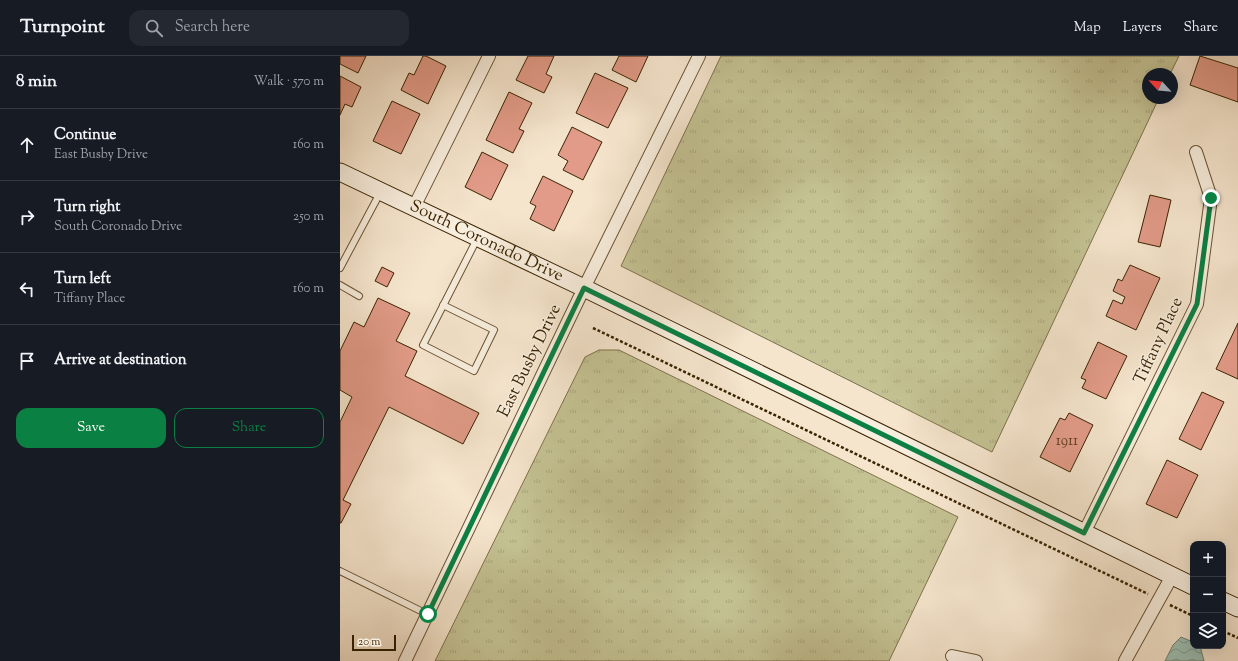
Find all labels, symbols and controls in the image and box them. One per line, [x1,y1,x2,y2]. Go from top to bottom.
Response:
search box [129,10,409,46]
text: Turnpoint [20,14,105,41]
icon: search [143,17,165,39]
text: Search here [175,17,250,38]
text: Map [1074,18,1101,38]
text: Layers [1123,18,1161,38]
text: Share [1183,18,1218,38]
north arrow [1142,68,1178,104]
text: 8 min [16,70,57,94]
text: Walk · 570 m [254,73,324,91]
text: Continue [54,125,116,146]
icon: ahead [16,134,38,156]
text: 160 m [293,136,324,154]
text: East Busby Drive [54,146,148,164]
route end [1202,189,1220,207]
street label: South Coronado Drive [405,195,567,288]
text: Turn right [54,197,120,218]
icon: right [16,206,38,228]
text: 250 m [293,208,324,226]
text: South Coronado Drive [54,218,182,236]
text: Turn left [54,269,111,290]
icon: left [16,278,38,300]
text: 160 m [293,280,324,298]
text: Tiffany Place [54,290,125,308]
street label: Tiffany Place [1128,294,1190,388]
street label: East Busby Drive [492,300,568,422]
icon: arrive [16,350,38,372]
text: Arrive at destination [54,350,187,371]
button: Save [16,408,166,448]
button: Share [174,408,324,448]
house number: 1911 [1056,431,1078,452]
map controls [1190,541,1226,649]
button: + [1190,541,1226,577]
button: − [1190,577,1226,613]
route start [419,605,437,623]
button: layers [1190,613,1226,649]
scale bar [352,633,396,652]
text: 20 m [358,634,380,650]

